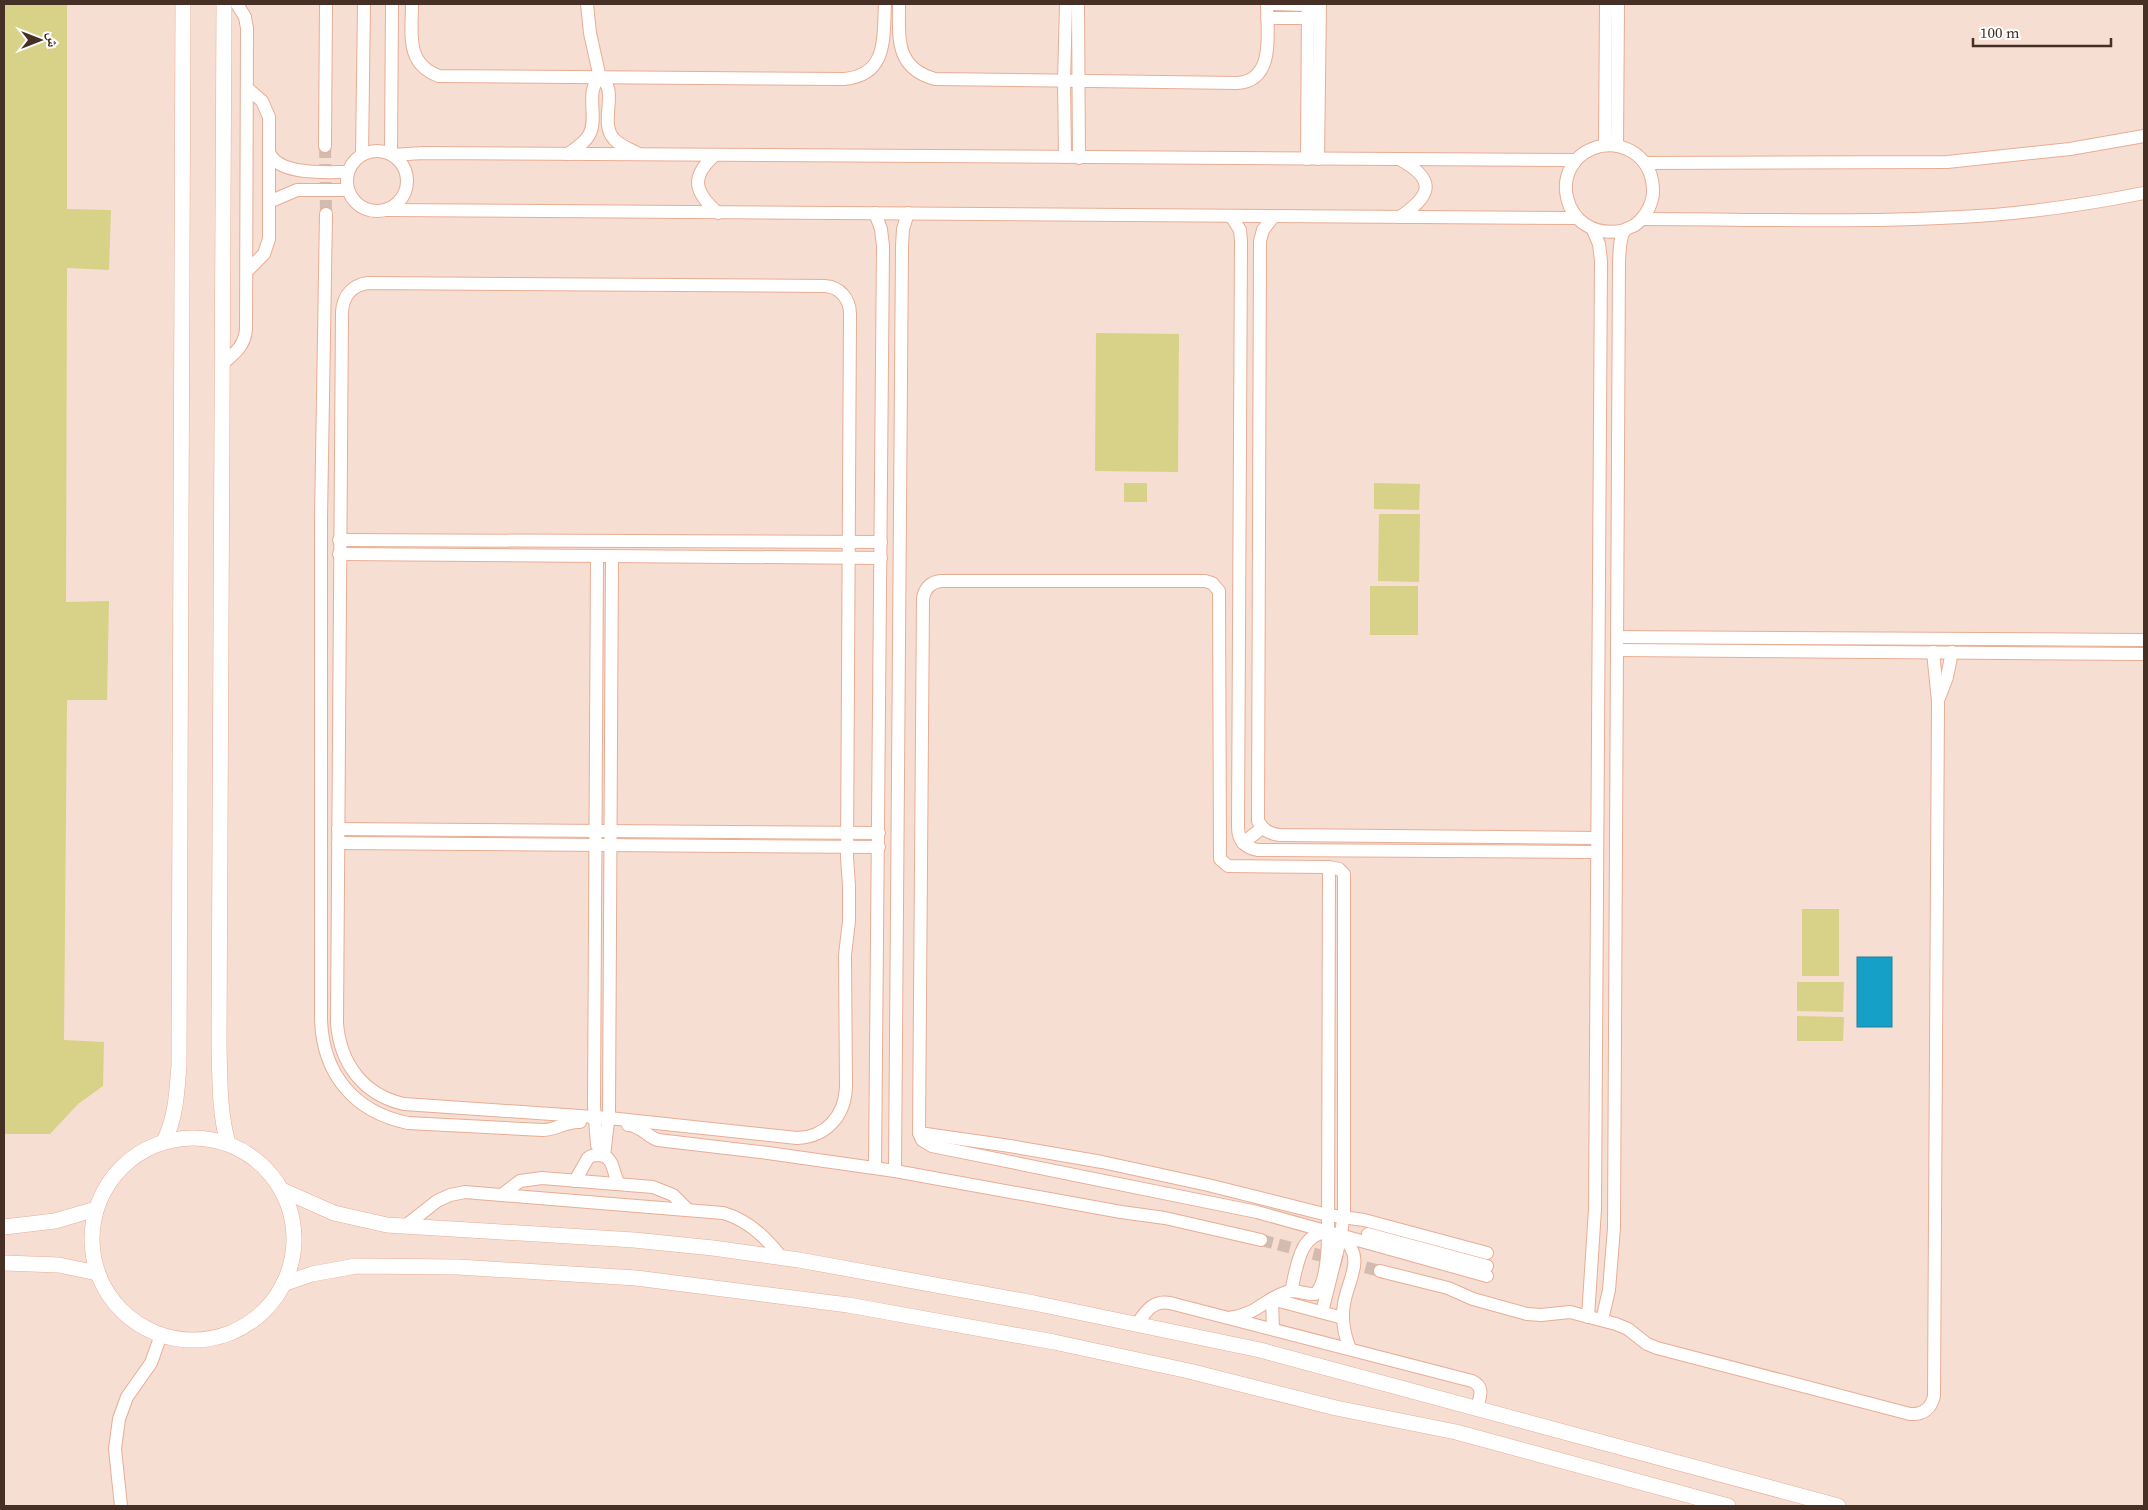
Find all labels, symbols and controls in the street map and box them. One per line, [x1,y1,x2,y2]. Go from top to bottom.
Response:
north arrow [15,15,65,65]
scale bar [1973,15,2110,47]
text: 100 m [1980,22,2020,43]
text: ش [43,33,63,48]

